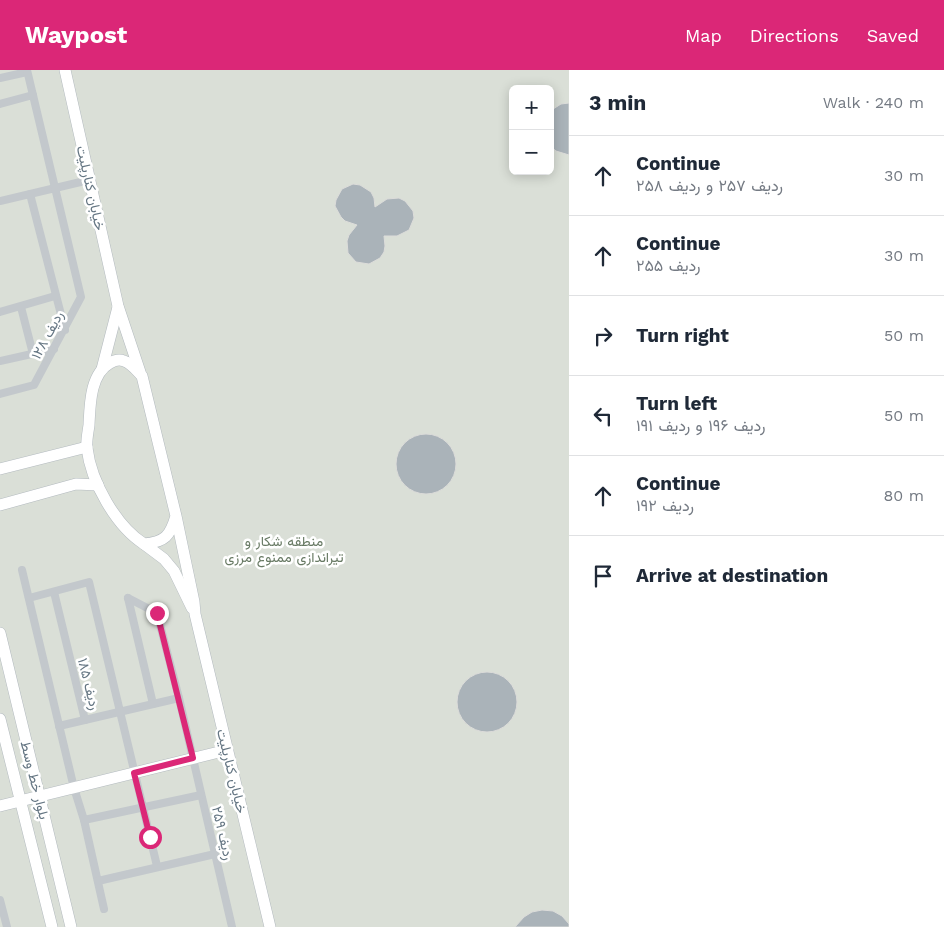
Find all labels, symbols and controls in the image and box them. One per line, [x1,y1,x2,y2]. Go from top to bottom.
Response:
text: Waypost [25,21,127,49]
text: Map [685,25,722,46]
text: Directions [750,25,839,46]
text: Saved [867,25,919,46]
map controls [509,85,554,175]
button: + [509,85,554,130]
text: 3 min [589,90,646,115]
text: Walk · 240 m [823,93,924,112]
button: − [509,130,554,175]
street label: خیابان کنارپلیت [72,144,109,232]
text: Continue [636,152,720,175]
icon: ahead [589,162,617,190]
text: 30 m [884,166,924,185]
text: ردیف ۲۵۷ و ردیف ۲۵۸ [636,176,783,195]
text: Continue [636,232,720,255]
icon: ahead [589,242,617,270]
text: 30 m [884,246,924,265]
text: ردیف ۲۵۵ [636,256,700,275]
street label: ردیف ۱۲۸ [28,308,67,362]
icon: right [589,322,617,350]
text: Turn right [636,324,729,347]
text: 50 m [884,326,924,345]
text: Turn left [636,392,717,415]
icon: left [589,402,617,430]
text: 50 m [884,406,924,425]
text: ردیف ۱۹۶ و ردیف ۱۹۱ [636,416,766,435]
text: Continue [636,472,720,495]
icon: ahead [589,482,617,510]
text: 80 m [883,486,924,505]
text: ردیف ۱۹۲ [636,496,694,515]
park label: منطقه شکار و تیراندازی ممنوع مرزی [225,533,343,568]
icon: arrive [589,562,617,590]
text: Arrive at destination [636,564,828,587]
route end [146,602,169,625]
street label: ردیف ۱۸۵ [74,656,103,712]
street label: خیابان کنارپلیت [212,727,250,815]
street label: بلوار خط وسط [17,739,52,821]
street label: ردیف ۲۵۹ [208,804,237,862]
route start [139,826,162,849]

